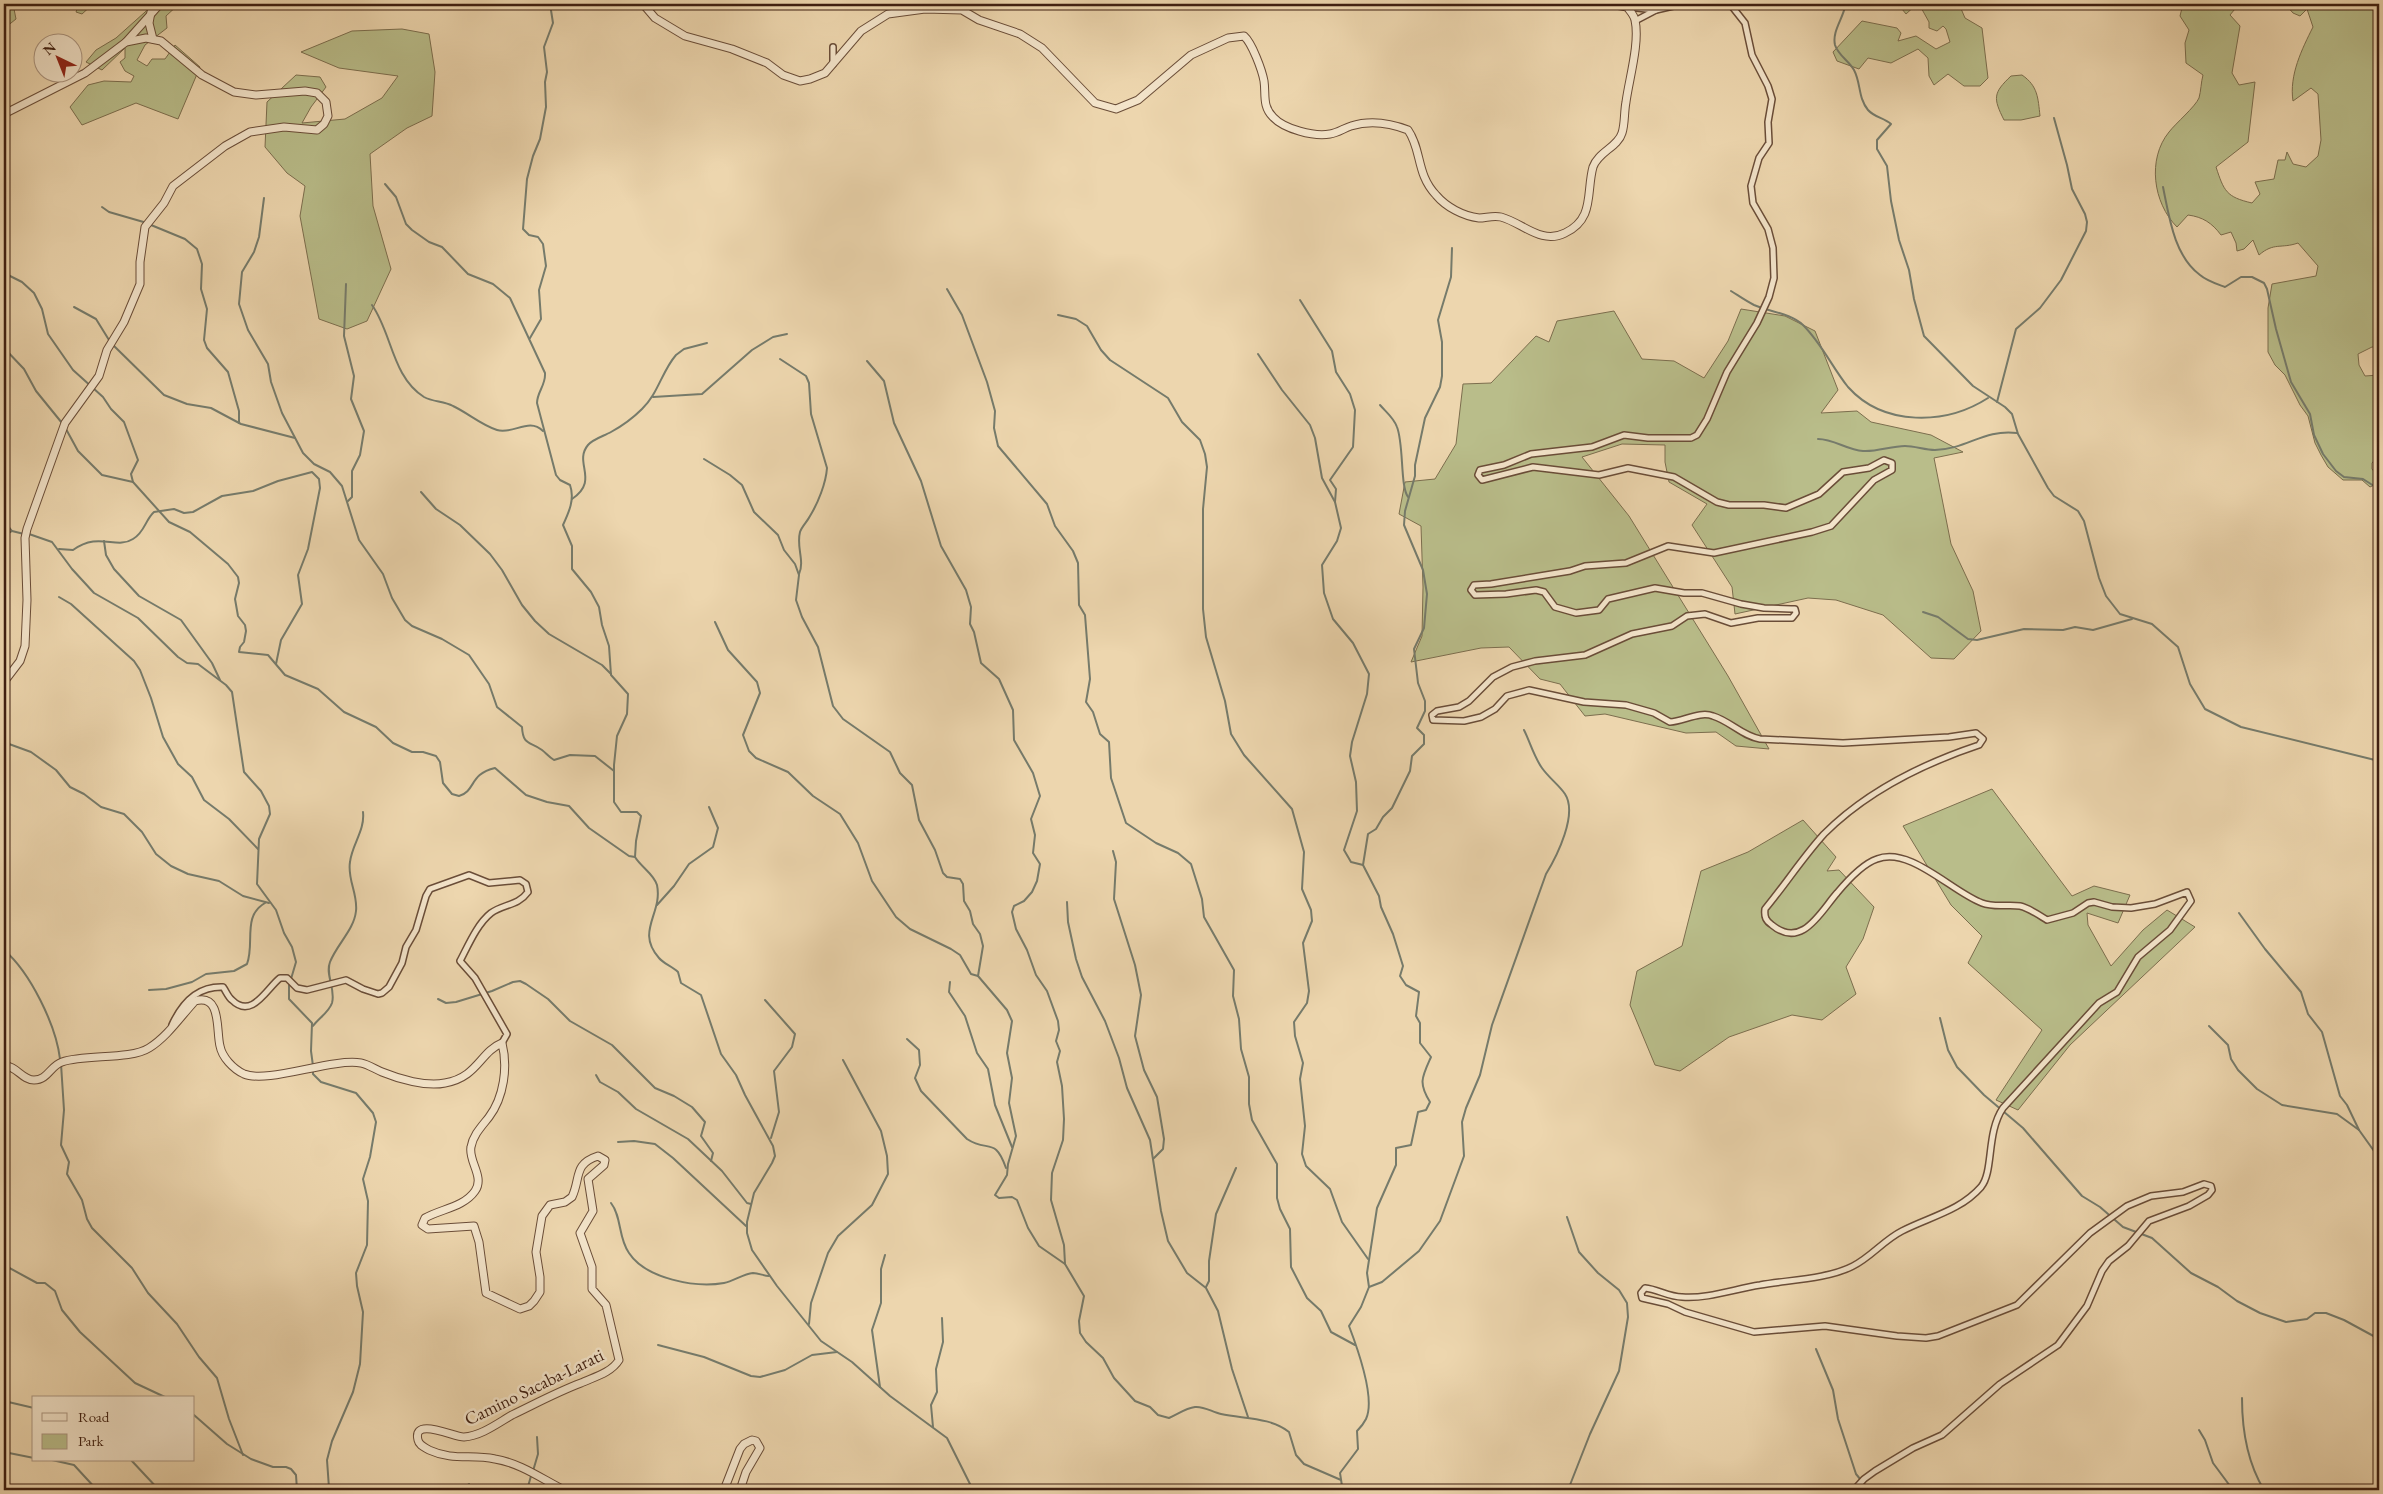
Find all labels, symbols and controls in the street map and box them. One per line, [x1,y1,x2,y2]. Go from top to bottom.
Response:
north arrow [32,32,82,82]
text: N [39,38,60,59]
street label: Camino Sacaba-Larati [460,1343,608,1430]
legend [32,1396,195,1462]
text: Road [78,1407,110,1426]
text: Park [78,1431,105,1450]

